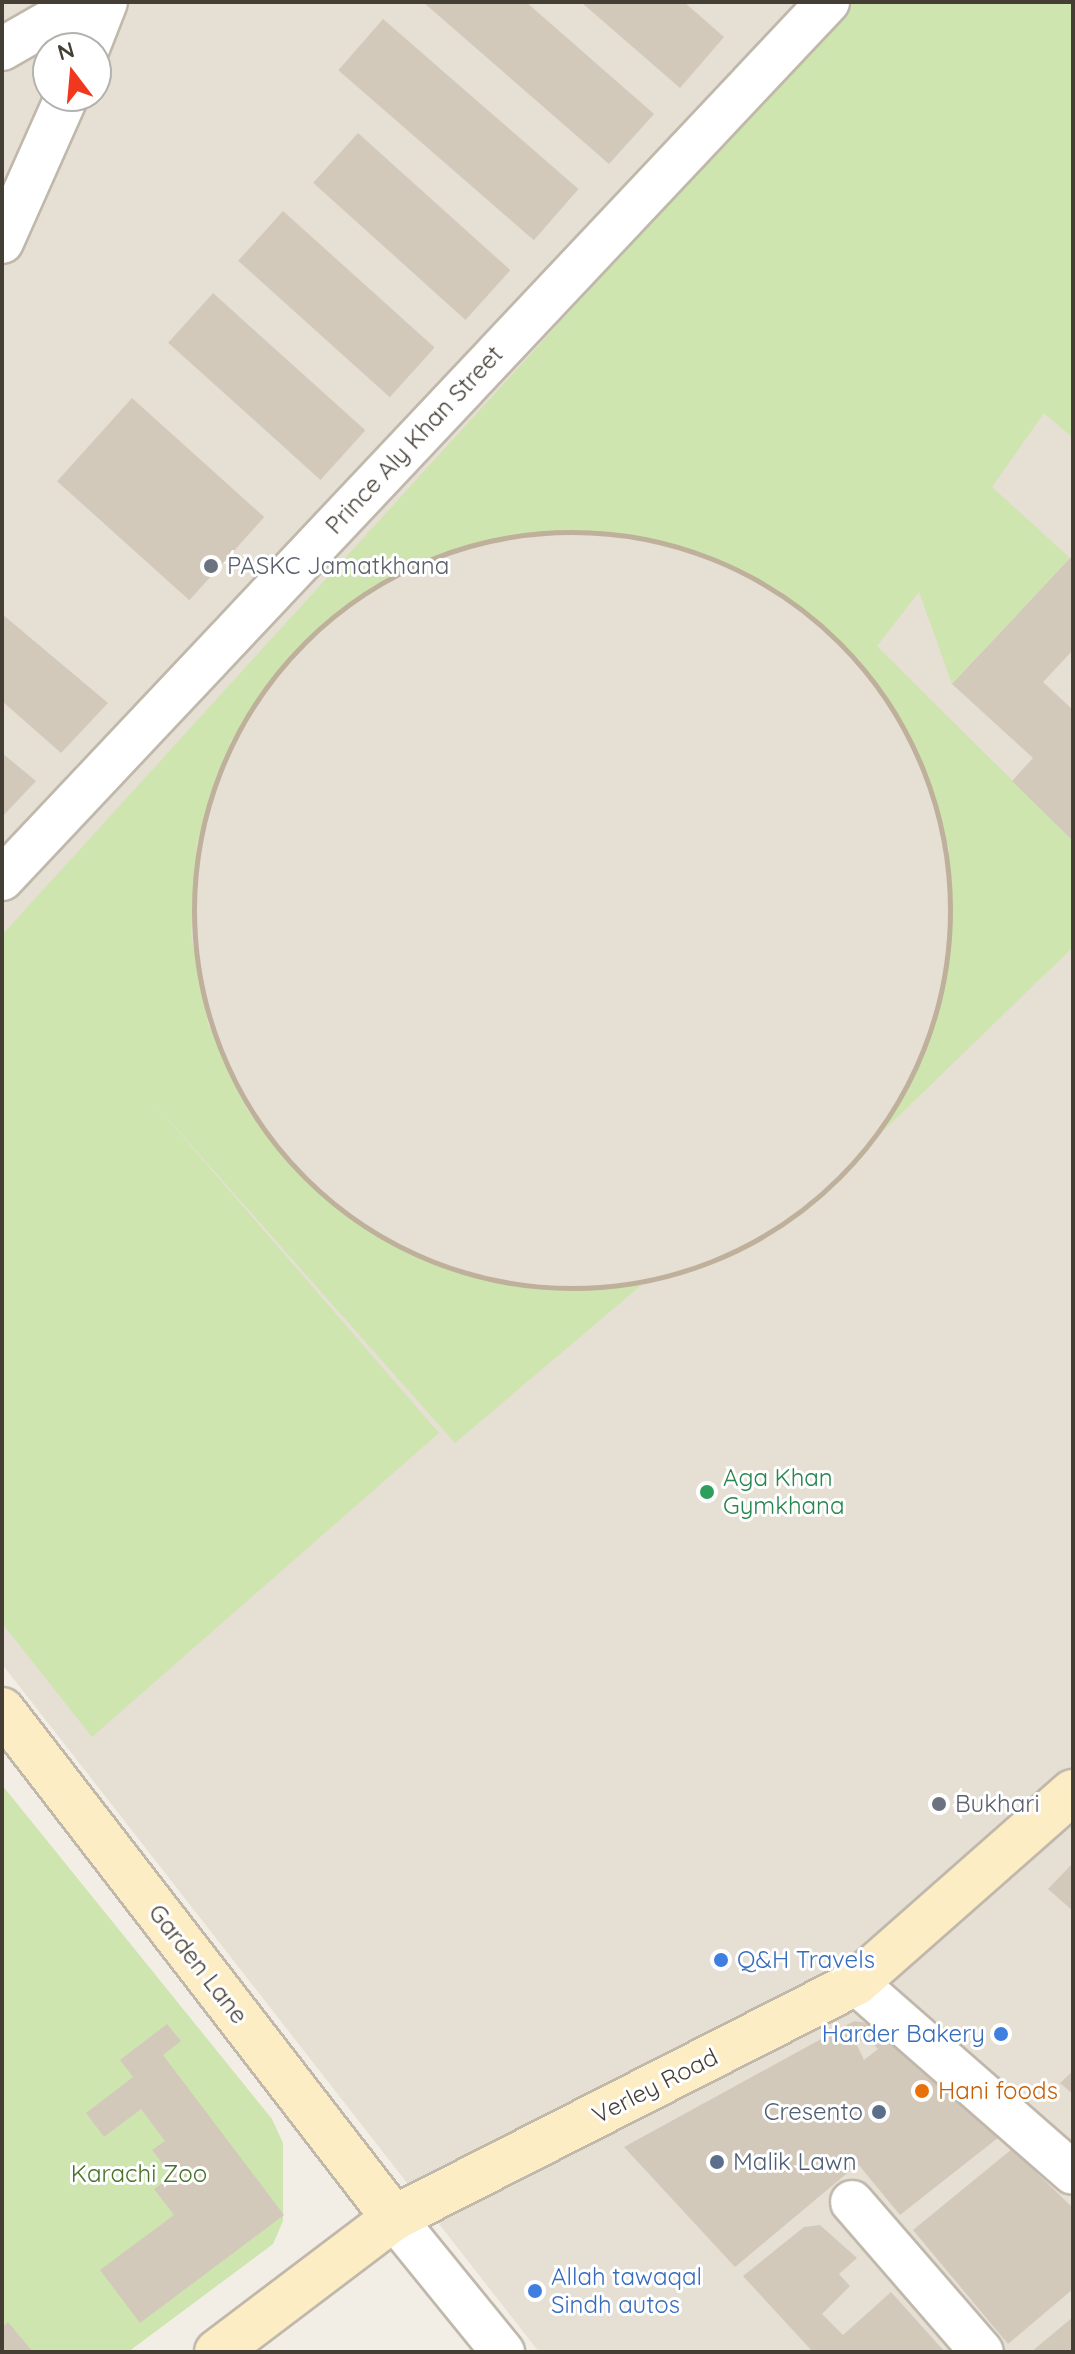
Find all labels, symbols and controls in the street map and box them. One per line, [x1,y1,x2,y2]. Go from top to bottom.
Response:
north arrow [32,32,112,112]
text: N [54,35,78,67]
street label: Prince Aly Khan Street [319,340,509,540]
place label: PASKC Jamatkhana [227,552,449,580]
marker: PASKC Jamatkhana [202,557,220,575]
place label: Aga Khan Gymkhana [723,1464,845,1520]
marker: Aga Khan Gymkhana [698,1483,716,1501]
place label: Bukhari [955,1790,1040,1818]
marker: Bukhari [930,1795,948,1813]
street label: Garden Lane [142,1899,254,2029]
place label: Q&H Travels [737,1946,875,1974]
marker: Q&H Travels [712,1951,730,1969]
place label: Harder Bakery [822,2020,985,2048]
marker: Harder Bakery [992,2025,1010,2043]
street label: Verley Road [588,2042,722,2130]
place label: Hani foods [938,2077,1058,2105]
marker: Hani foods [913,2082,931,2100]
place label: Cresento [764,2098,863,2126]
marker: Cresento [870,2103,888,2121]
place label: Malik Lawn [733,2148,857,2176]
marker: Malik Lawn [708,2153,726,2171]
park label: Karachi Zoo [71,2160,207,2188]
place label: Allah tawaqal Sindh autos [551,2263,702,2319]
marker: Allah tawaqal Sindh autos [526,2282,544,2300]

